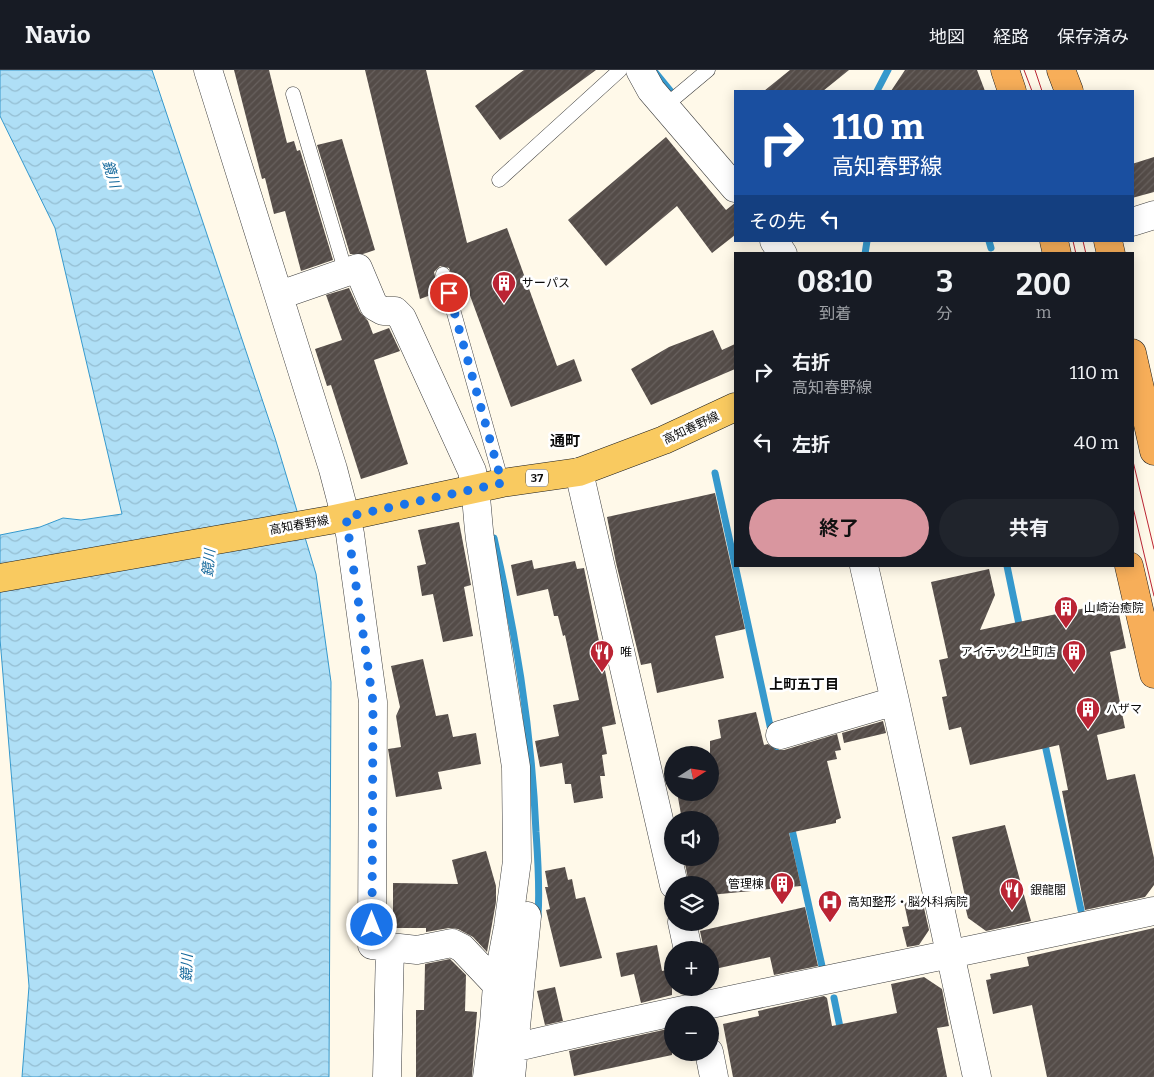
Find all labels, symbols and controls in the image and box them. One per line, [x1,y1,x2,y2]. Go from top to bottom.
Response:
text: Navio [25,21,91,49]
text: 地図 [929,26,965,48]
text: 経路 [993,26,1029,48]
text: 保存済み [1057,26,1129,48]
text: 110 m [832,106,924,148]
icon: right [749,110,814,175]
text: 高知春野線 [832,153,942,180]
water label: 鏡川 [99,158,124,192]
icon: left [816,205,844,233]
text: その先 [749,210,806,233]
text: 08:10 [797,264,873,300]
text: 3 [936,264,953,300]
text: 200 [1016,267,1071,303]
building icon: サーパス [491,270,517,304]
pin [428,272,470,314]
place label: サーパス [522,276,570,290]
icon: arrive [435,279,463,307]
text: m [1036,303,1051,322]
text: 到着 [819,304,851,323]
text: 分 [937,304,953,323]
text: 右折 [792,351,830,374]
icon: right [749,358,777,386]
text: 110 m [1069,361,1119,384]
text: 高知春野線 [792,378,872,397]
street label: 高知春野線 [661,409,721,447]
icon: left [749,428,777,456]
text: 40 m [1074,431,1119,454]
district label: 通町 [550,432,580,450]
text: 左折 [792,433,830,456]
road number: 37 [526,469,548,486]
button: 終了 [749,499,929,557]
button: 共有 [939,499,1119,557]
street label: 高知春野線 [268,513,330,537]
water label: 鏡川 [199,546,219,578]
building icon: 山崎治癒院 [1053,595,1079,629]
place label: 山崎治癒院 [1084,601,1144,615]
restaurant icon: 唯 [589,639,615,673]
building icon: アイテック上町店 [1061,639,1087,673]
place label: 唯 [620,645,632,659]
place label: アイテック上町店 [961,645,1056,659]
district label: 上町五丁目 [769,676,839,693]
building icon: ハザマ [1075,696,1101,730]
place label: ハザマ [1106,702,1142,716]
north arrow [664,746,719,801]
map controls [664,746,719,1061]
button: sound [664,811,719,866]
building icon: 管理棟 [769,871,795,905]
button: layers [664,876,719,931]
place label: 管理棟 [728,877,764,891]
restaurant icon: 銀龍閣 [999,877,1025,911]
place label: 銀龍閣 [1030,883,1066,897]
hospital icon: 高知整形・脳外科病院 [817,889,843,923]
place label: 高知整形・脳外科病院 [848,895,968,909]
position arrow [345,898,397,950]
button: + [664,941,719,996]
water label: 鏡川 [178,952,196,982]
button: − [664,1006,719,1061]

